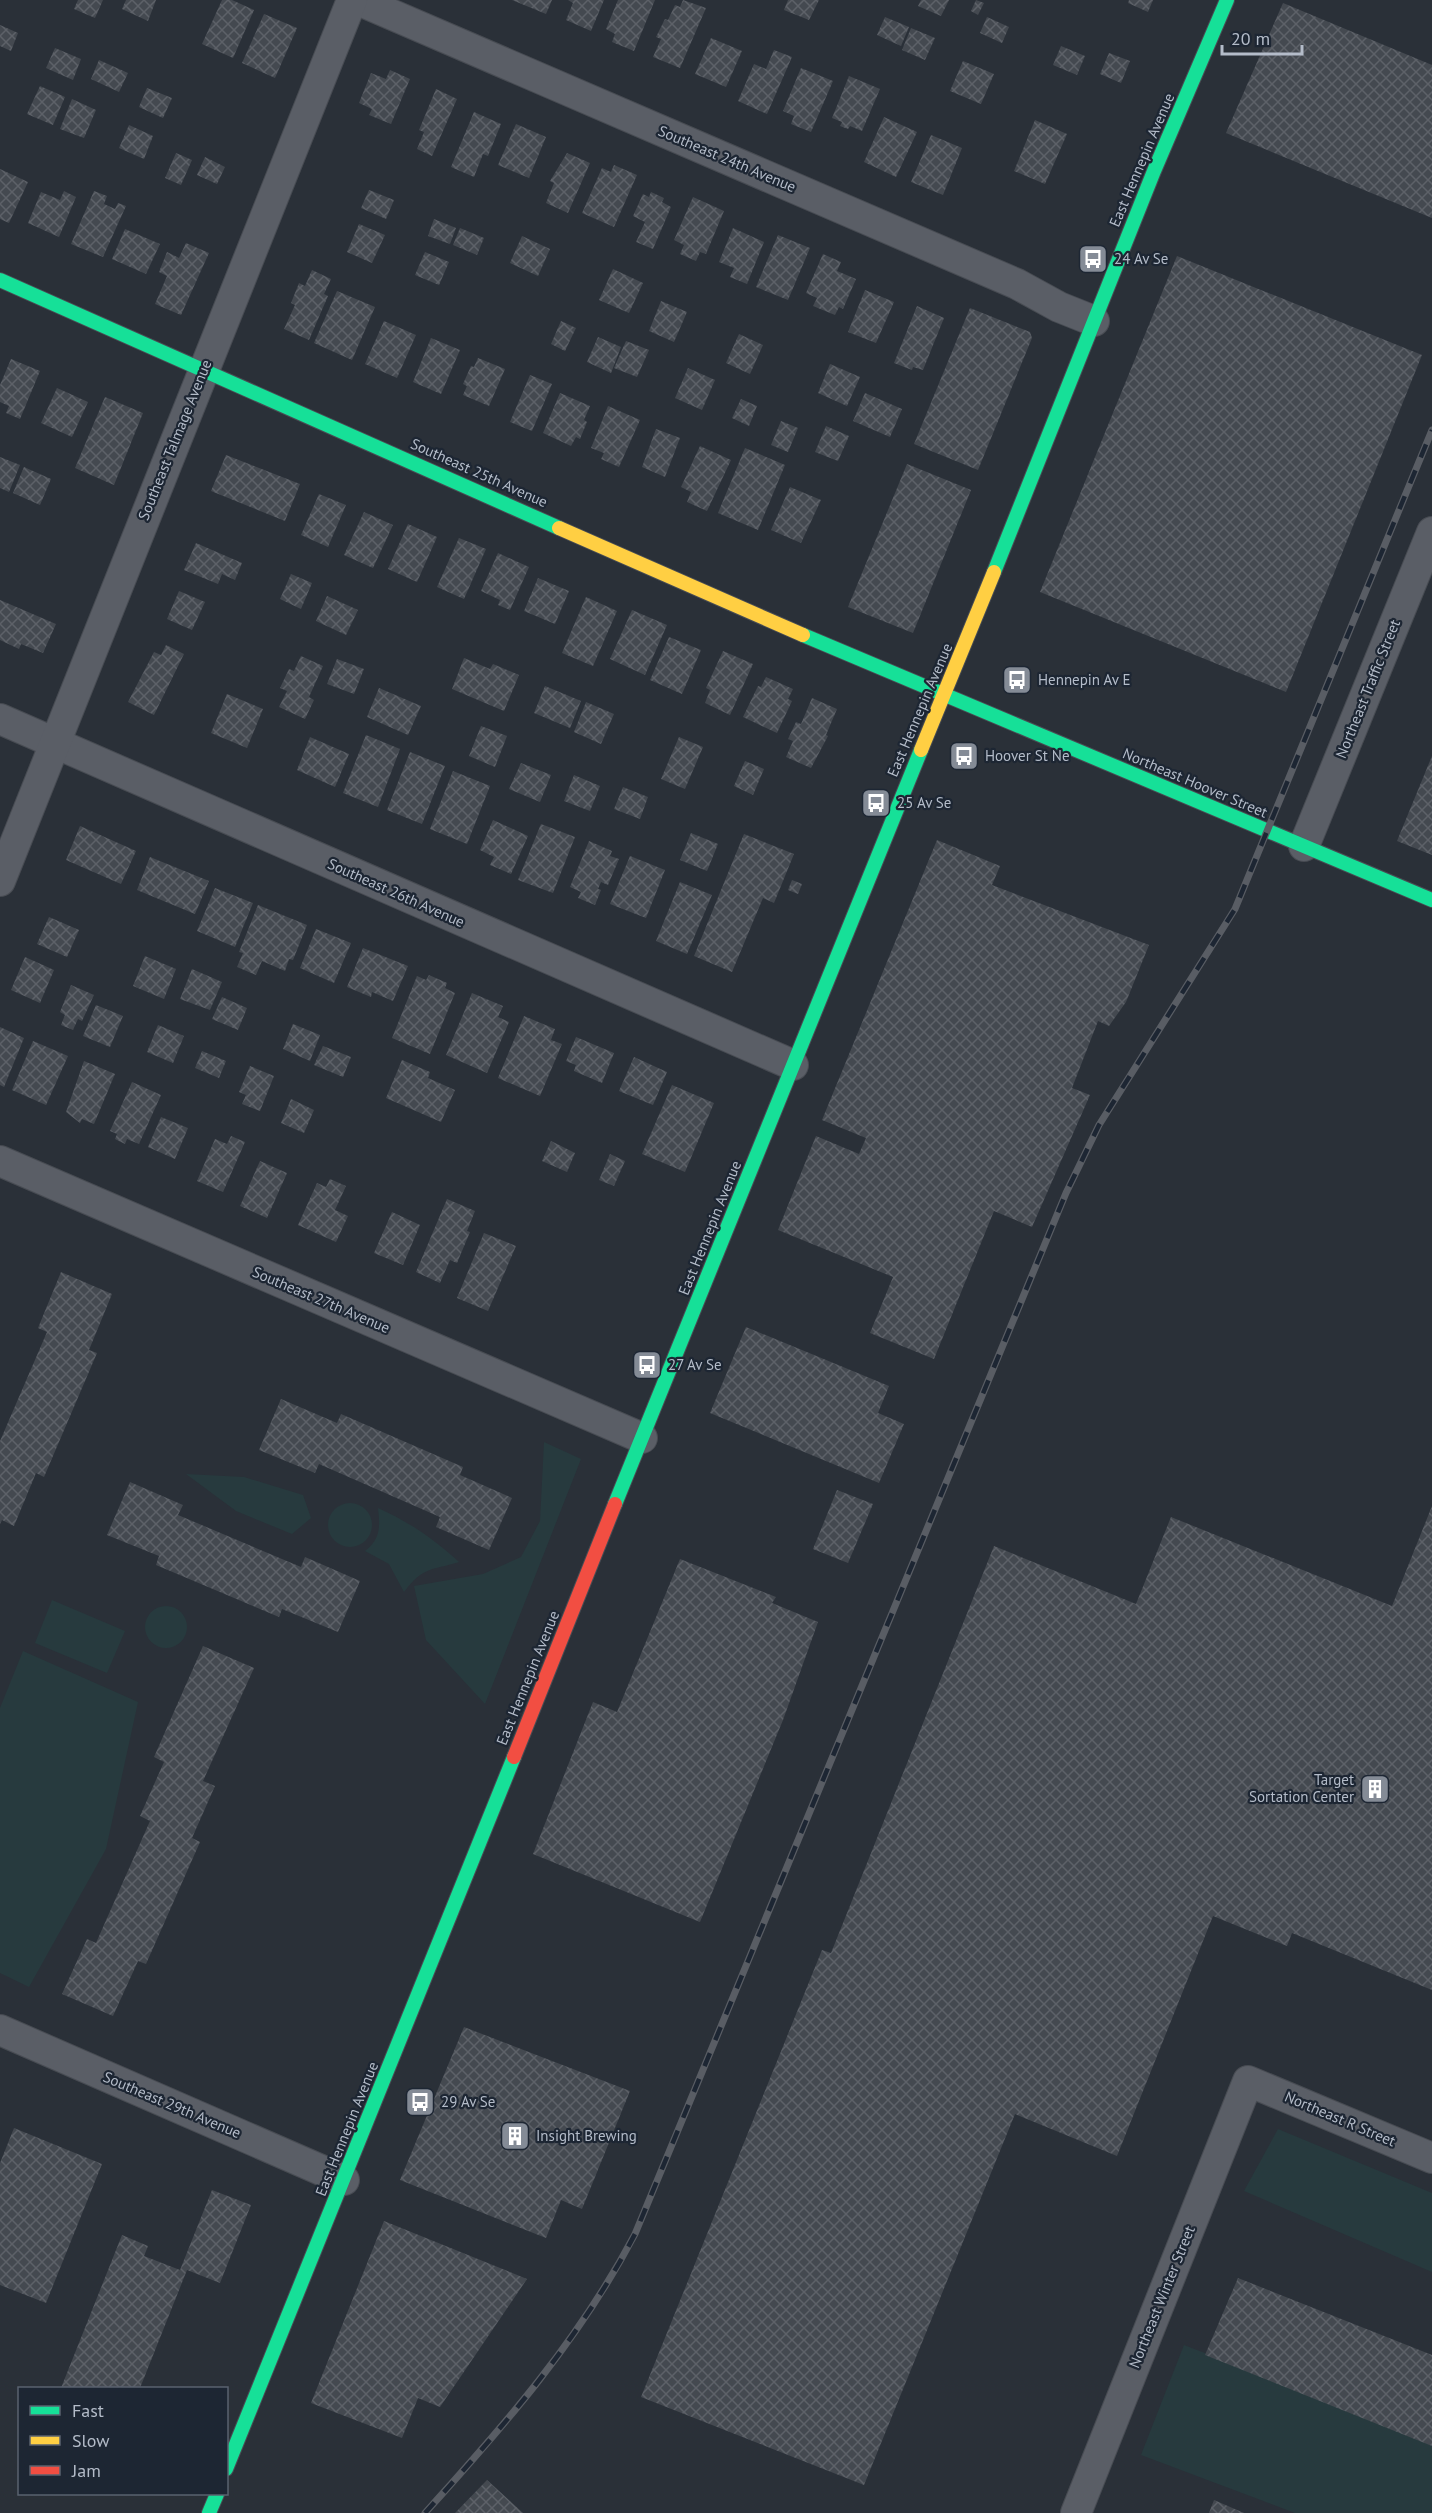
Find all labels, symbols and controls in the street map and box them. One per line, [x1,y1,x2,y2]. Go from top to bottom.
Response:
scale bar [1222,18,1302,56]
text: 20 m [1231,27,1270,50]
street label: East Hennepin Avenue [1105,90,1178,229]
street label: Southeast 24th Avenue [655,121,799,196]
bus stop icon: 24 Av Se [1077,243,1109,275]
place label: 24 Av Se [1114,249,1168,268]
street label: Southeast Talmage Avenue [134,357,215,523]
street label: Southeast 25th Avenue [408,434,551,511]
street label: Northeast Traffic Street [1331,617,1404,761]
street label: East Hennepin Avenue [883,640,956,779]
bus stop icon: Hennepin Av E [1001,664,1033,696]
place label: Hennepin Av E [1038,670,1131,689]
bus stop icon: Hoover St Ne [948,740,980,772]
street label: Northeast Hoover Street [1120,743,1270,822]
place label: Hoover St Ne [985,746,1070,765]
bus stop icon: 25 Av Se [860,787,892,819]
place label: 25 Av Se [897,793,951,812]
street label: Southeast 26th Avenue [325,854,468,931]
street label: East Hennepin Avenue [674,1158,745,1298]
street label: Southeast 27th Avenue [250,1262,393,1337]
bus stop icon: 27 Av Se [631,1349,663,1381]
place label: 27 Av Se [668,1355,722,1374]
street label: East Hennepin Avenue [492,1608,563,1748]
place label: Target Sortation Center [1249,1770,1354,1806]
building icon: Target Sortation Center [1359,1773,1391,1805]
street label: East Hennepin Avenue [311,2059,382,2199]
street label: Southeast 29th Avenue [100,2067,244,2142]
bus stop icon: 29 Av Se [404,2086,436,2118]
street label: Northeast R Street [1282,2087,1399,2150]
place label: 29 Av Se [441,2092,495,2111]
building icon: Insight Brewing [499,2120,531,2152]
place label: Insight Brewing [536,2126,637,2145]
street label: Northeast Winter Street [1124,2223,1199,2371]
legend [18,2387,228,2495]
text: Fast [72,2399,104,2422]
text: Slow [72,2429,110,2452]
text: Jam [71,2459,101,2482]

